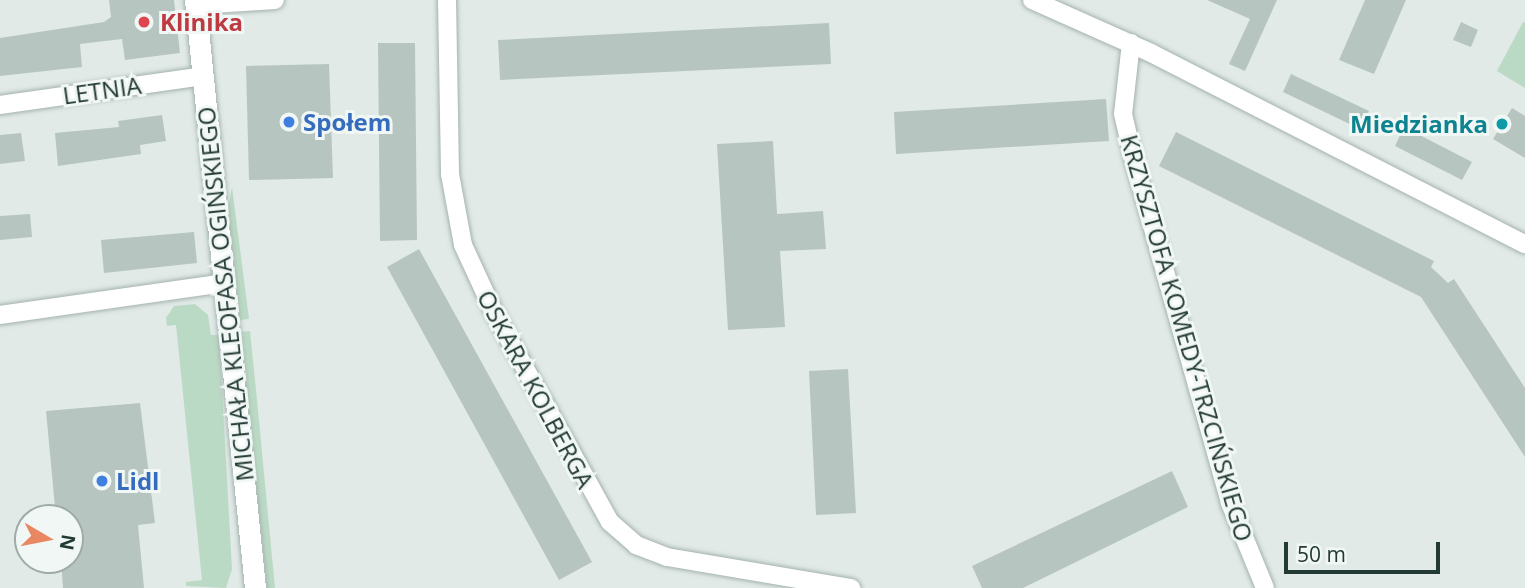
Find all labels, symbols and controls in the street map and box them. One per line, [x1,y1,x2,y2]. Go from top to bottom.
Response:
place label: Klinika [160,8,243,36]
marker: Klinika [134,12,154,32]
street label: LETNIA [61,70,143,110]
street label: MICHAŁA KLEOFASA OGIŃSKIEGO [191,105,259,483]
place label: Społem [303,108,391,136]
place label: Miedzianka [1350,110,1488,138]
marker: Społem [281,114,297,130]
marker: Miedzianka [1494,116,1510,132]
street label: KRZYSZTOFA KOMEDY-TRZCIŃSKIEGO [1115,131,1259,545]
street label: OSKARA KOLBERGA [472,285,600,493]
place label: Lidl [116,467,159,495]
marker: Lidl [94,473,110,489]
north arrow [14,504,84,574]
scale bar [1287,528,1443,572]
text: N [54,532,82,552]
text: 50 m [1297,540,1346,568]

